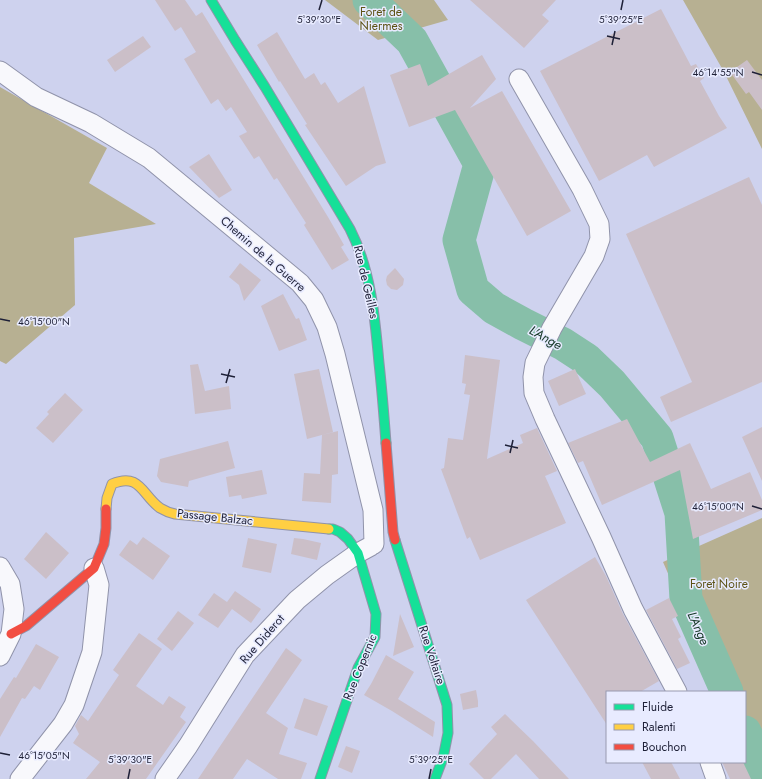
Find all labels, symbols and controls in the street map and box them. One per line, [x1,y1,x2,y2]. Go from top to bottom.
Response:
park label: Foret de Niermes [359,3,403,35]
text: 5°39'30"E [297,12,341,27]
text: 5°39'25"E [599,12,643,27]
text: 46°14'55"N [692,65,744,80]
street label: Chemin de la Guerre [216,212,310,296]
street label: Rue de Geilles [349,244,383,321]
text: 46°15'00"N [18,314,70,329]
water label: L'Ange [526,321,566,354]
text: 46°15'00"N [692,499,744,514]
street label: Passage Balzac [176,504,254,530]
park label: Foret Noire [690,575,748,593]
water label: L'Ange [683,608,714,648]
street label: Rue Diderot [235,610,289,668]
street label: Rue Voltaire [414,623,450,687]
street label: Rue Copernic [339,631,382,703]
legend [606,691,746,763]
text: Fluide [642,698,673,716]
text: Ralenti [642,718,676,736]
text: Bouchon [642,738,686,756]
text: 46°15'05"N [18,748,70,763]
text: 5°39'30"E [108,752,152,767]
text: 5°39'25"E [409,752,453,767]

